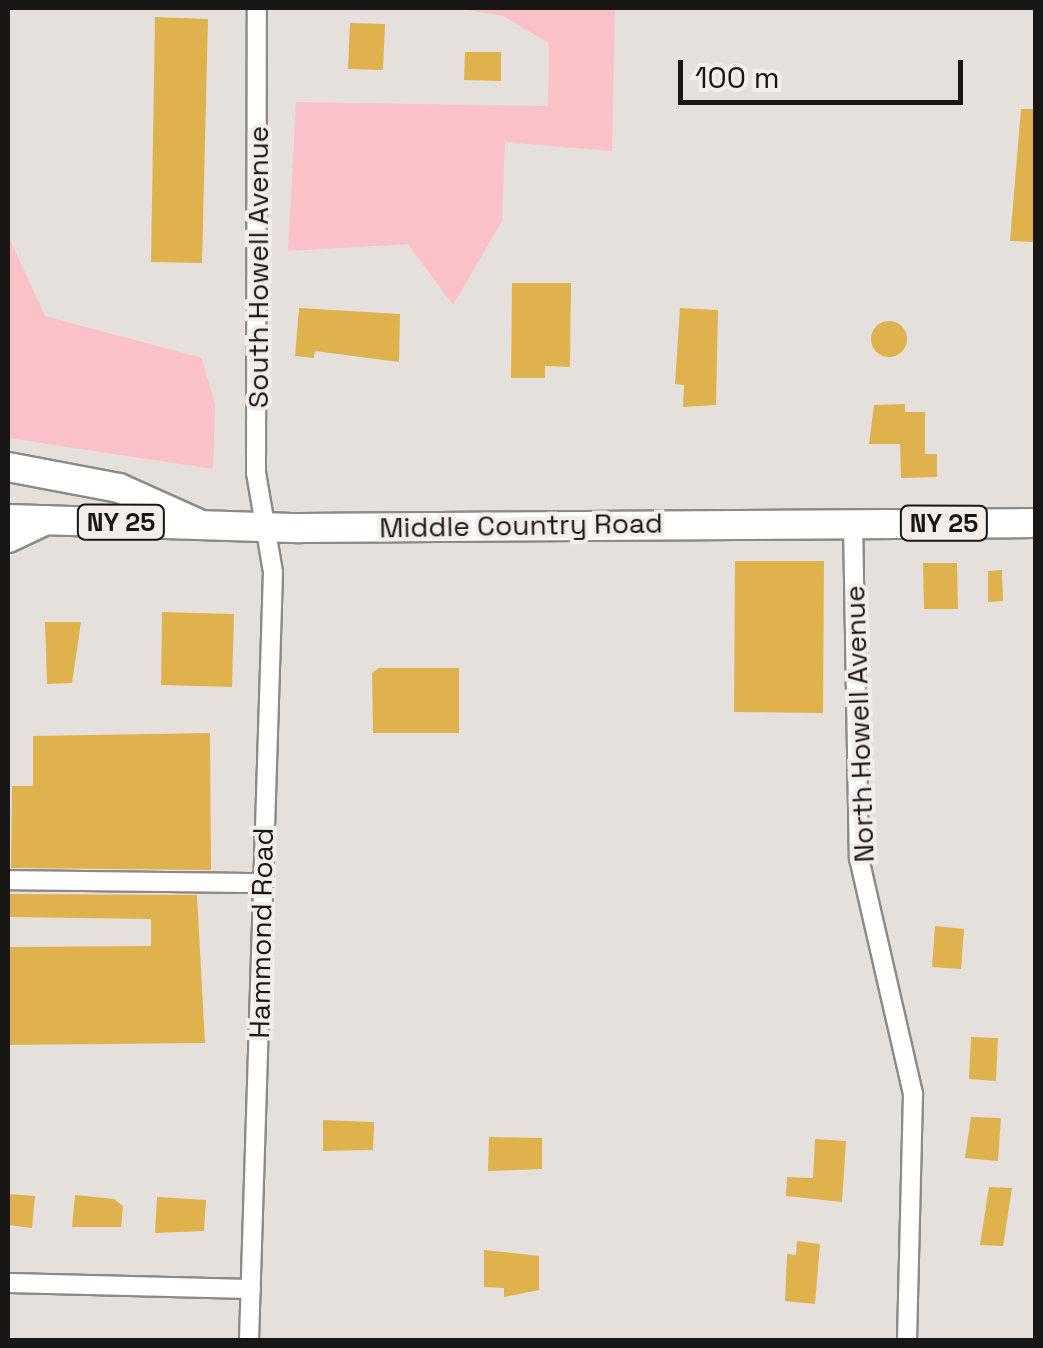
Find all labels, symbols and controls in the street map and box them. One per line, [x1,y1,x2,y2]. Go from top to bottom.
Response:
scale bar [683,40,968,102]
text: 100 m [695,58,780,97]
street label: South Howell Avenue [241,126,275,408]
road number: NY 25 [76,502,166,542]
road number: NY 25 [899,503,989,543]
street label: Middle Country Road [379,506,663,544]
street label: North Howell Avenue [837,585,881,863]
street label: Hammond Road [242,827,280,1039]

